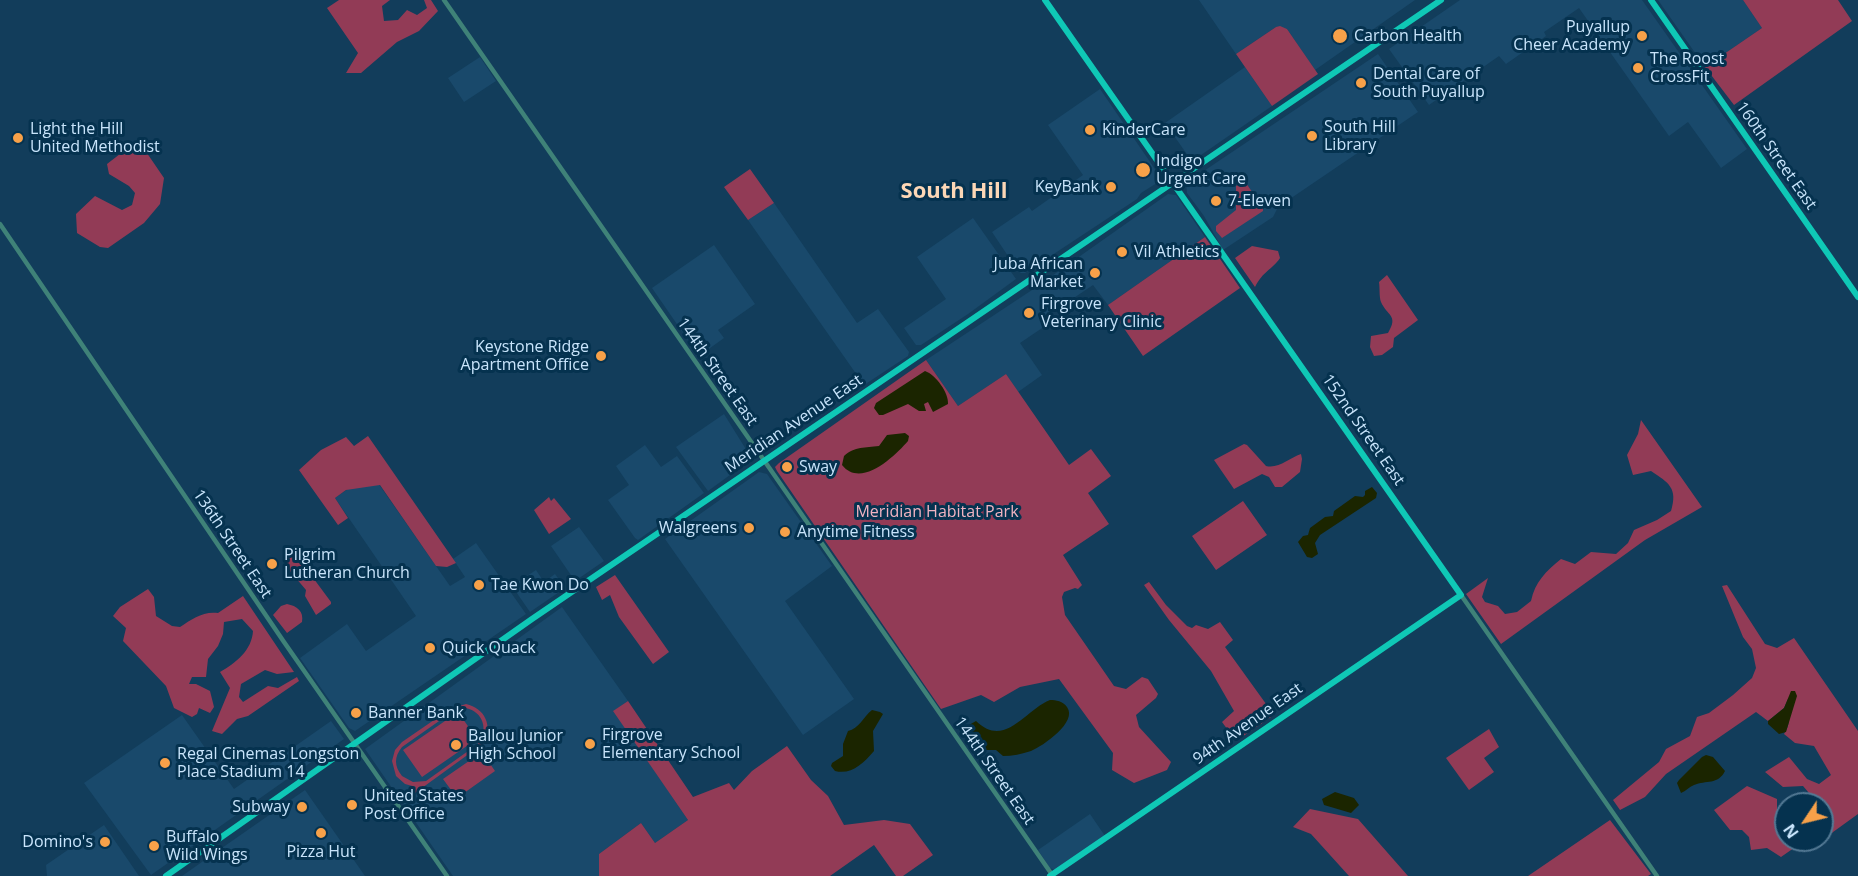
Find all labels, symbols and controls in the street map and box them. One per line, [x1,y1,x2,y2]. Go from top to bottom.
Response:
place label: Puyallup Cheer Academy [1513,17,1630,55]
place label: Carbon Health [1354,26,1462,46]
marker: Carbon Health [1331,27,1349,45]
marker: Puyallup Cheer Academy [1635,29,1649,43]
place label: The Roost CrossFit [1650,49,1724,87]
marker: The Roost CrossFit [1631,61,1645,75]
place label: Dental Care of South Puyallup [1373,64,1485,102]
marker: Dental Care of South Puyallup [1354,76,1368,90]
street label: 160th Street East [1732,98,1820,214]
place label: South Hill Library [1324,117,1396,155]
place label: Light the Hill United Methodist [30,119,160,157]
place label: KinderCare [1102,120,1185,140]
marker: KinderCare [1083,123,1097,137]
marker: South Hill Library [1305,129,1319,143]
marker: Light the Hill United Methodist [11,131,25,145]
place label: Indigo Urgent Care [1156,151,1246,189]
marker: Indigo Urgent Care [1134,161,1152,179]
place label: KeyBank [1035,177,1099,197]
district label: South Hill [901,179,1007,205]
marker: KeyBank [1104,180,1118,194]
place label: 7-Eleven [1228,191,1291,211]
marker: 7-Eleven [1209,194,1223,208]
place label: Vil Athletics [1134,242,1219,262]
marker: Vil Athletics [1115,245,1129,259]
place label: Juba African Market [994,254,1083,292]
marker: Juba African Market [1088,266,1102,280]
place label: Firgrove Veterinary Clinic [1041,294,1162,332]
marker: Firgrove Veterinary Clinic [1022,306,1036,320]
street label: 144th Street East [673,314,761,430]
place label: Keystone Ridge Apartment Office [461,337,589,375]
marker: Keystone Ridge Apartment Office [594,349,608,363]
street label: Meridian Avenue East [722,371,866,477]
street label: 152nd Street East [1318,371,1408,489]
place label: Sway [799,457,837,477]
marker: Sway [780,460,794,474]
street label: 136th Street East [189,486,275,602]
park label: Meridian Habitat Park [855,502,1019,522]
place label: Walgreens [659,518,737,538]
marker: Walgreens [742,521,756,535]
place label: Anytime Fitness [797,522,915,542]
marker: Anytime Fitness [778,525,792,539]
place label: Pilgrim Lutheran Church [284,545,410,583]
marker: Pilgrim Lutheran Church [265,557,279,571]
place label: Tae Kwon Do [491,575,589,595]
marker: Tae Kwon Do [472,578,486,592]
place label: Quick Quack [442,638,536,658]
marker: Quick Quack [423,641,437,655]
street label: 94th Avenue East [1190,679,1306,769]
place label: Banner Bank [368,703,464,723]
marker: Banner Bank [349,706,363,720]
street label: 144th Street East [950,713,1038,829]
place label: Firgrove Elementary School [602,725,740,763]
place label: Ballou Junior High School [468,726,563,764]
marker: Firgrove Elementary School [583,737,597,751]
marker: Ballou Junior High School [449,738,463,752]
place label: Regal Cinemas Longston Place Stadium 14 [177,744,359,782]
marker: Regal Cinemas Longston Place Stadium 14 [158,756,172,770]
place label: United States Post Office [364,786,464,824]
north arrow [1774,792,1834,852]
place label: Subway [232,797,290,817]
marker: United States Post Office [345,798,359,812]
marker: Subway [295,800,309,814]
text: N [1778,820,1804,843]
marker: Pizza Hut [314,826,328,840]
place label: Buffalo Wild Wings [166,827,248,865]
place label: Domino's [22,832,93,852]
marker: Domino's [98,835,112,849]
marker: Buffalo Wild Wings [147,839,161,853]
place label: Pizza Hut [286,842,356,862]

